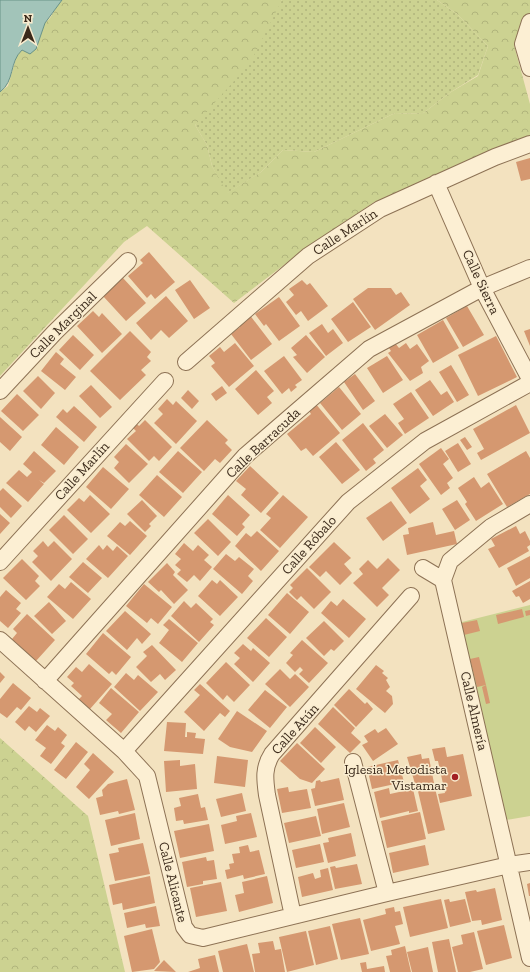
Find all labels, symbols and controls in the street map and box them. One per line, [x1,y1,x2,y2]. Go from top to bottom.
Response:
north arrow [8,8,48,48]
text: N [24,12,33,25]
street label: Calle Marlín [310,205,380,259]
street label: Calle Sierra [459,247,503,317]
street label: Calle Marginal [26,288,100,362]
street label: Calle Barracuda [222,404,304,482]
street label: Calle Marlín [51,438,113,504]
street label: Calle Róbalo [278,512,340,578]
street label: Calle Almería [457,670,491,752]
street label: Calle Atún [268,700,322,758]
place label: Iglesia Metodista Vistamar [344,761,447,794]
marker: Iglesia Metodista Vistamar [450,772,460,782]
street label: Calle Alicante [155,840,191,924]

